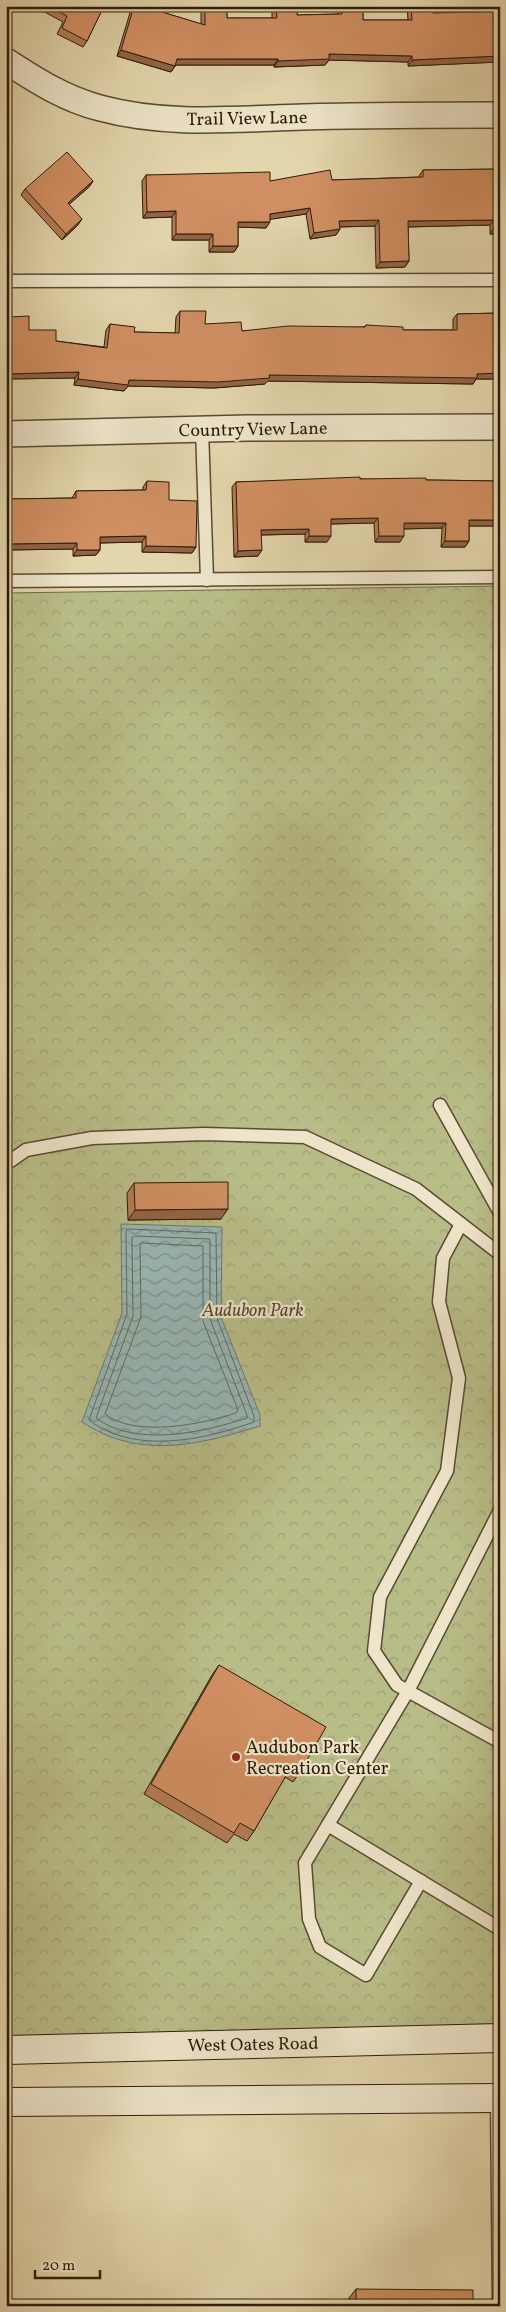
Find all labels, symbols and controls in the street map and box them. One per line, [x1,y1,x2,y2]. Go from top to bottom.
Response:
street label: Trail View Lane [186,106,308,133]
street label: Country View Lane [178,417,328,444]
park label: Audubon Park [201,1299,304,1324]
place label: Audubon Park Recreation Center [246,1736,389,1782]
marker: Audubon Park Recreation Center [230,1751,242,1763]
street label: West Oates Road [187,2032,319,2059]
scale bar [35,2247,100,2279]
text: 20 m [42,2256,75,2277]

